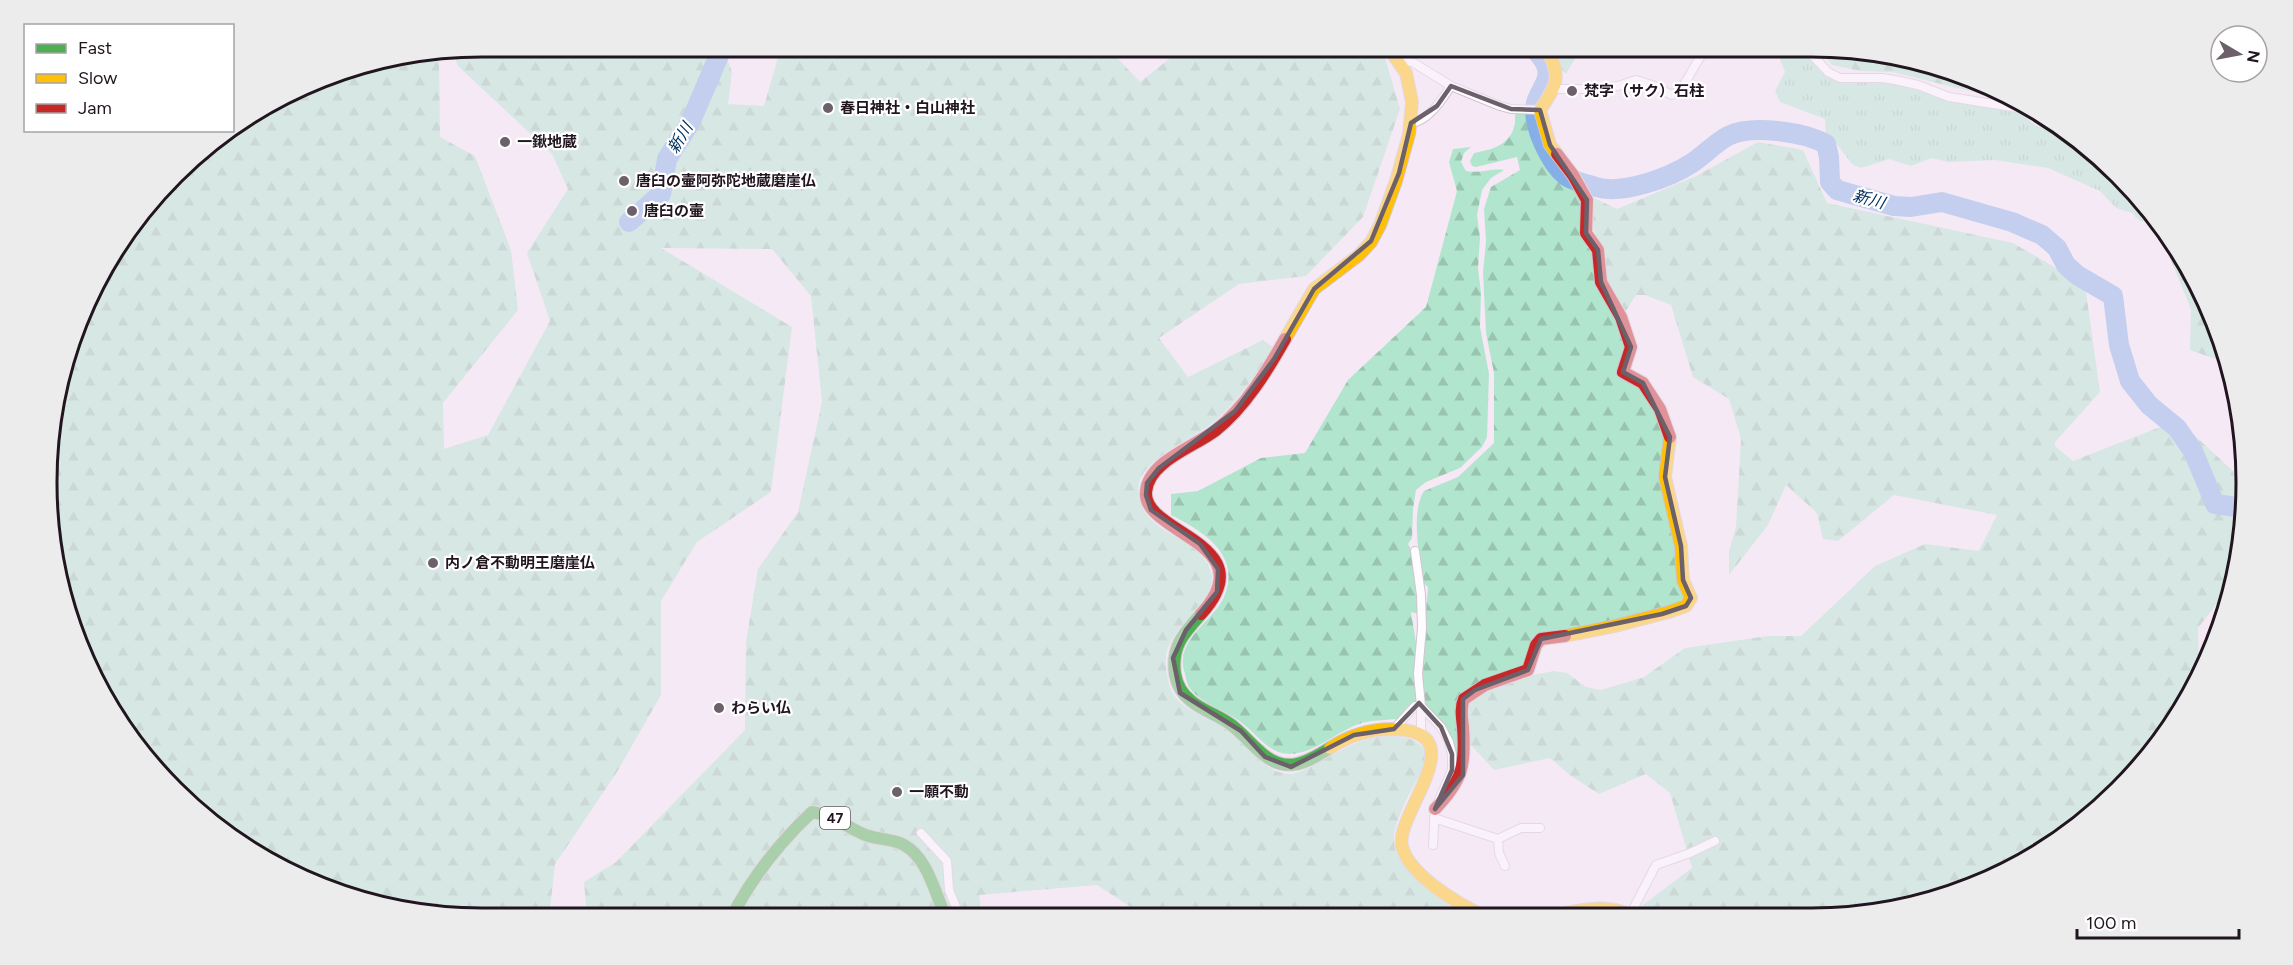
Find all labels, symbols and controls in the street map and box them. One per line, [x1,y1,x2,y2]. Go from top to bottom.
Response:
legend [24,24,234,132]
north arrow [2209,24,2269,84]
text: Fast [78,37,112,59]
text: N [2243,49,2264,64]
text: Slow [78,67,117,89]
place label: 梵字（サク）石柱 [1584,82,1704,100]
marker: 梵字（サク）石柱 [1565,84,1579,98]
text: Jam [78,97,112,119]
place label: 春日神社・白山神社 [840,99,975,117]
marker: 春日神社・白山神社 [821,101,835,115]
water label: 新川 [664,118,697,157]
place label: 一鍬地蔵 [517,133,577,151]
marker: 一鍬地蔵 [498,135,512,149]
place label: 唐臼の壷阿弥陀地蔵磨崖仏 [636,172,816,190]
marker: 唐臼の壷阿弥陀地蔵磨崖仏 [617,174,631,188]
water label: 新川 [1851,185,1889,213]
place label: 唐臼の壷 [644,202,704,220]
marker: 唐臼の壷 [625,204,639,218]
place label: 内ノ倉不動明王磨崖仏 [445,554,595,572]
marker: 内ノ倉不動明王磨崖仏 [426,556,440,570]
place label: わらい仏 [731,699,791,717]
marker: わらい仏 [712,701,726,715]
place label: 一願不動 [909,783,969,801]
marker: 一願不動 [890,785,904,799]
road number: 47 [820,807,850,829]
scale bar [2077,902,2239,940]
text: 100 m [2086,912,2136,934]

